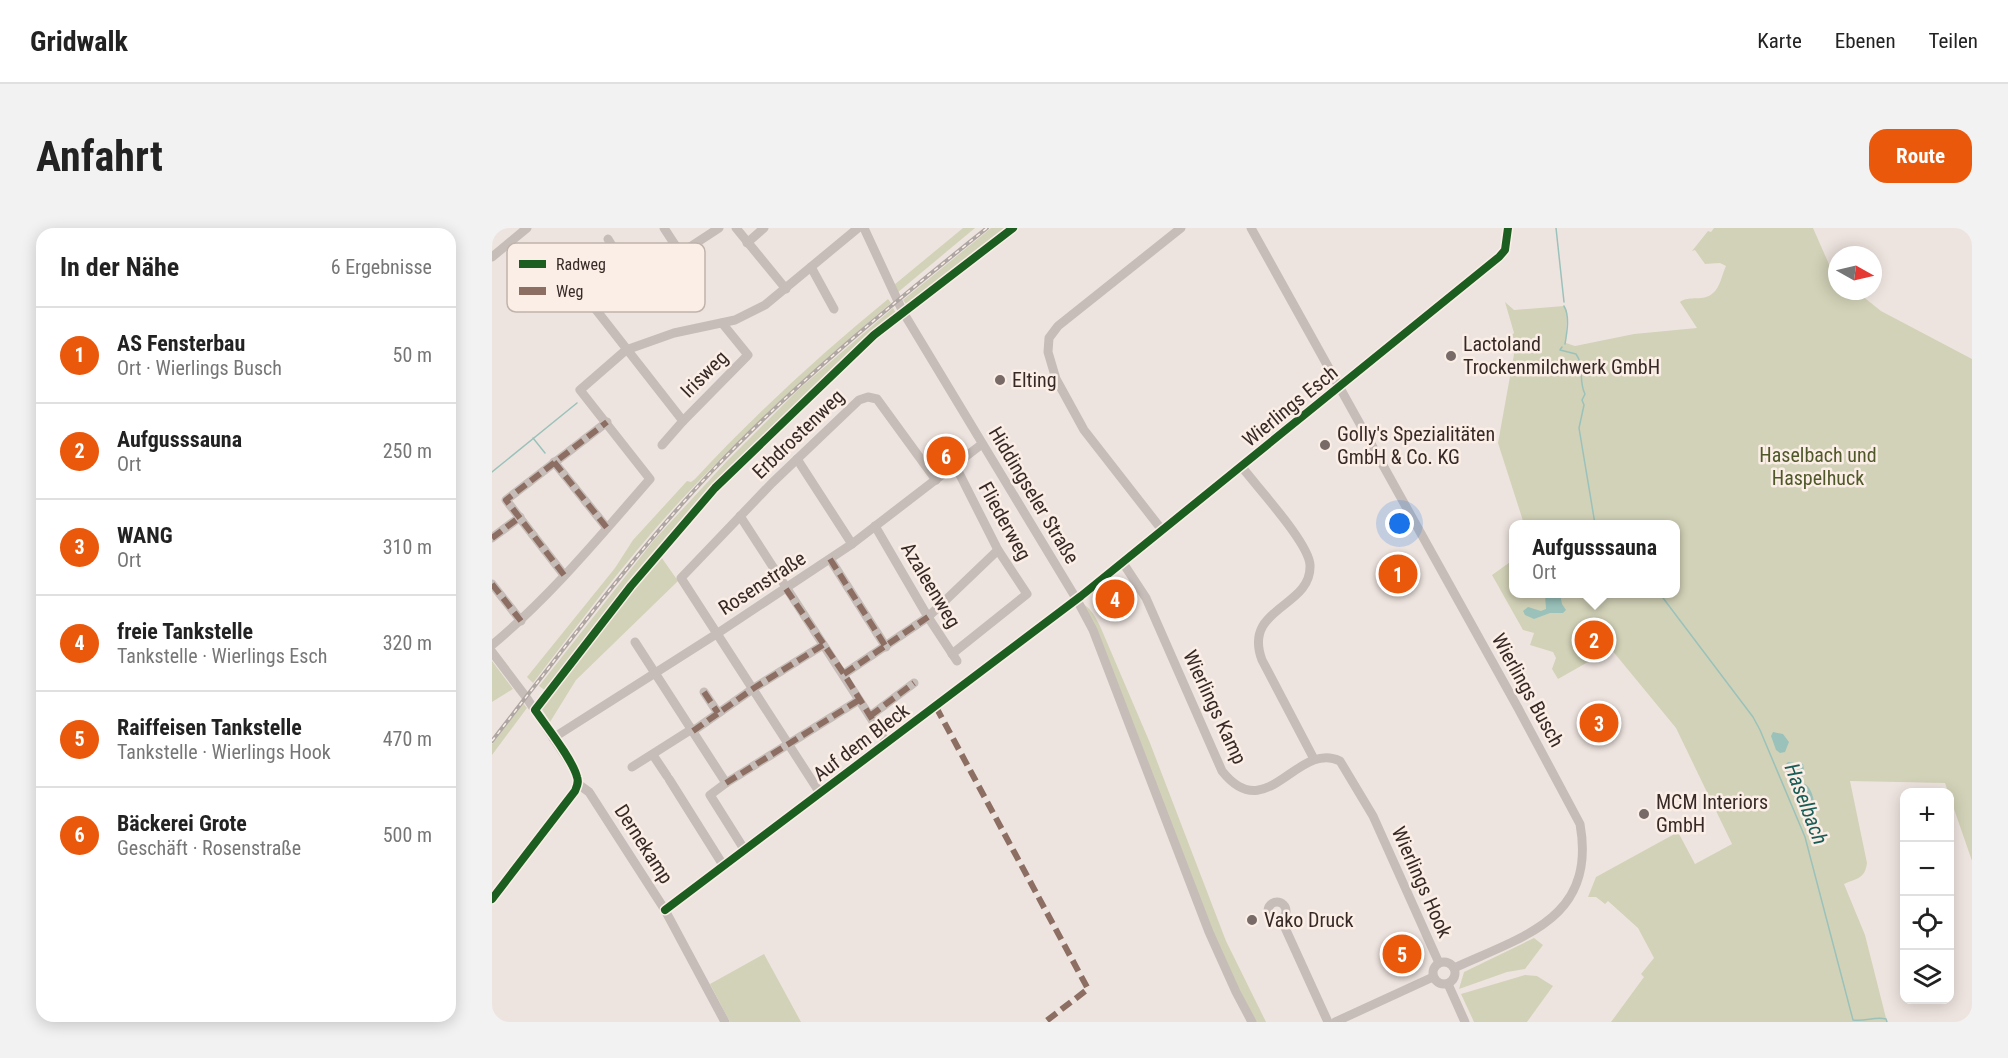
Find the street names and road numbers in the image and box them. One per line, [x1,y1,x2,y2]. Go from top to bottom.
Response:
street label: Irisweg [675,345,733,403]
street label: Wierlings Esch [1237,360,1343,452]
street label: Erbdrostenweg [747,384,849,484]
street label: Hiddingseler Straße [984,422,1084,568]
street label: Fliederweg [974,478,1036,564]
street label: Azaleenweg [896,538,966,632]
street label: Rosenstraße [714,546,810,620]
street label: Wierlings Busch [1487,629,1569,751]
street label: Wierlings Kamp [1178,646,1252,768]
street label: Auf dem Bleck [808,698,914,786]
street label: Dernekamp [610,800,678,888]
street label: Wierlings Hook [1387,823,1457,941]

